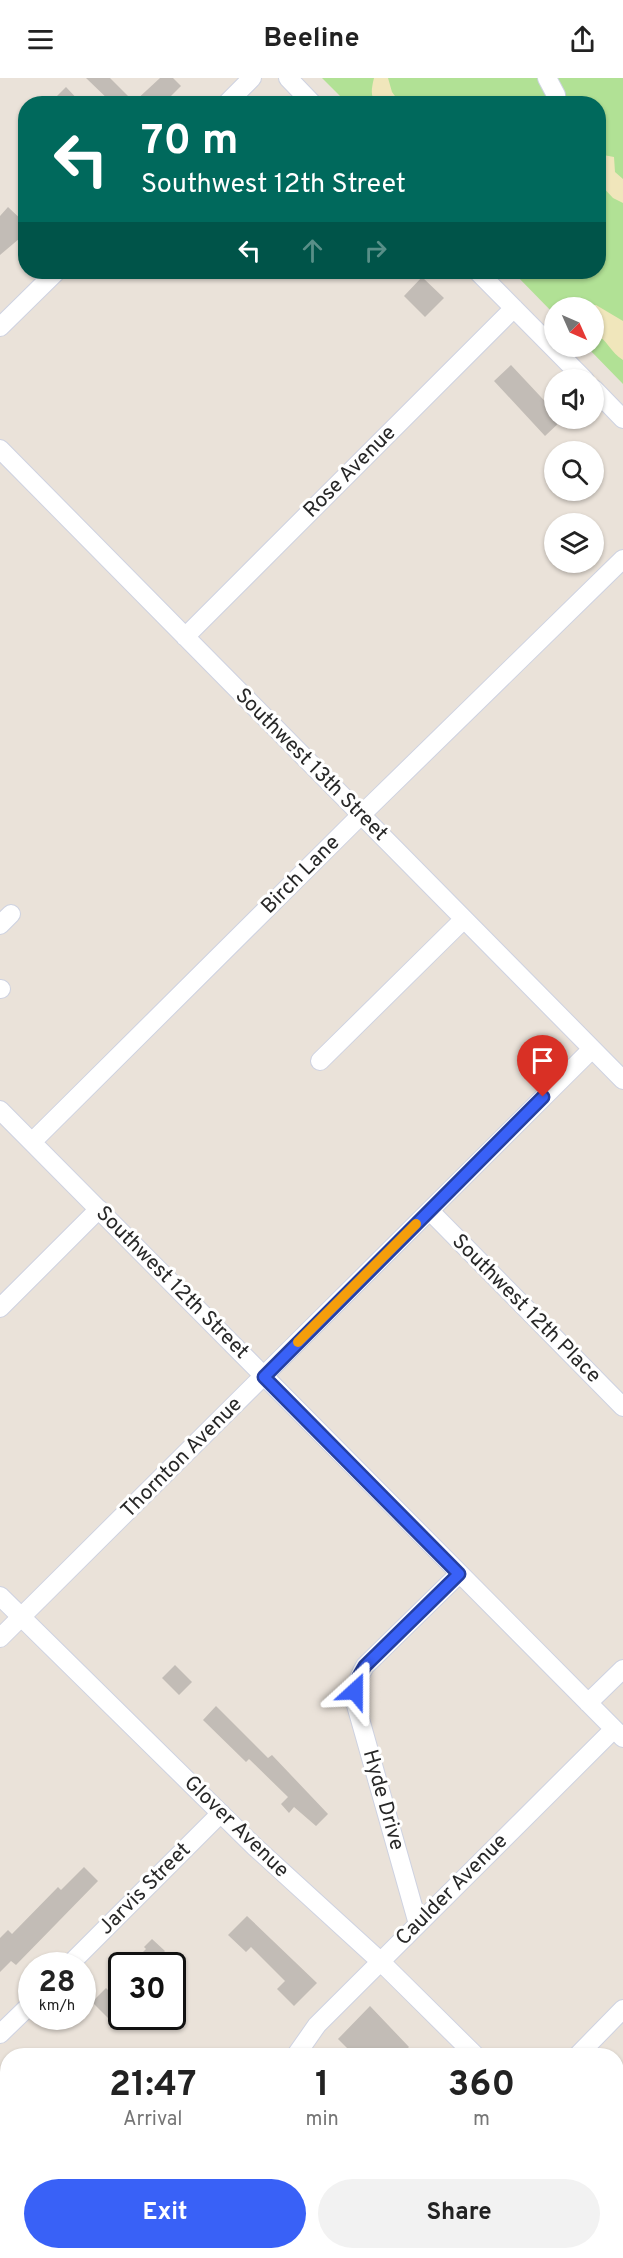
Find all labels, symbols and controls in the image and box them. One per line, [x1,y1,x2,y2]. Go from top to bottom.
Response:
text: Beeline [263,22,360,56]
icon: menu [24,23,57,56]
icon: share [566,23,599,56]
text: 70 m [141,116,239,169]
icon: left [42,120,120,198]
text: Southwest 12th Street [141,168,406,202]
icon: left [233,234,266,267]
icon: ahead [296,234,329,267]
icon: right [359,234,392,267]
north arrow [544,297,604,357]
map controls [544,297,604,573]
button: sound [544,369,604,429]
street label: Rose Avenue [298,420,402,524]
button: search [544,441,604,501]
button: layers [544,513,604,573]
street label: Southwest 13th Street [229,683,393,847]
street label: Birch Lane [256,830,346,920]
pin [517,1035,568,1097]
icon: arrive [526,1044,559,1077]
street label: Southwest 12th Street [90,1201,254,1365]
street label: Southwest 12th Place [446,1229,606,1389]
street label: Thornton Avenue [116,1392,248,1524]
position arrow [323,1659,387,1723]
street label: Hyde Drive [356,1747,410,1853]
street label: Glover Avenue [178,1770,294,1884]
street label: Caulder Avenue [390,1828,514,1952]
street label: Jarvis Street [93,1837,197,1941]
speed limit sign: 30 [108,1952,186,2030]
text: 28 [38,1965,76,2002]
text: km/h [39,1997,75,2016]
text: 21:47 [109,2063,197,2109]
text: 1 [315,2063,329,2109]
text: 360 [448,2063,515,2109]
text: Arrival [123,2107,183,2133]
text: min [305,2107,339,2133]
text: m [473,2107,490,2133]
button: Exit [24,2179,306,2248]
button: Share [318,2179,600,2248]

